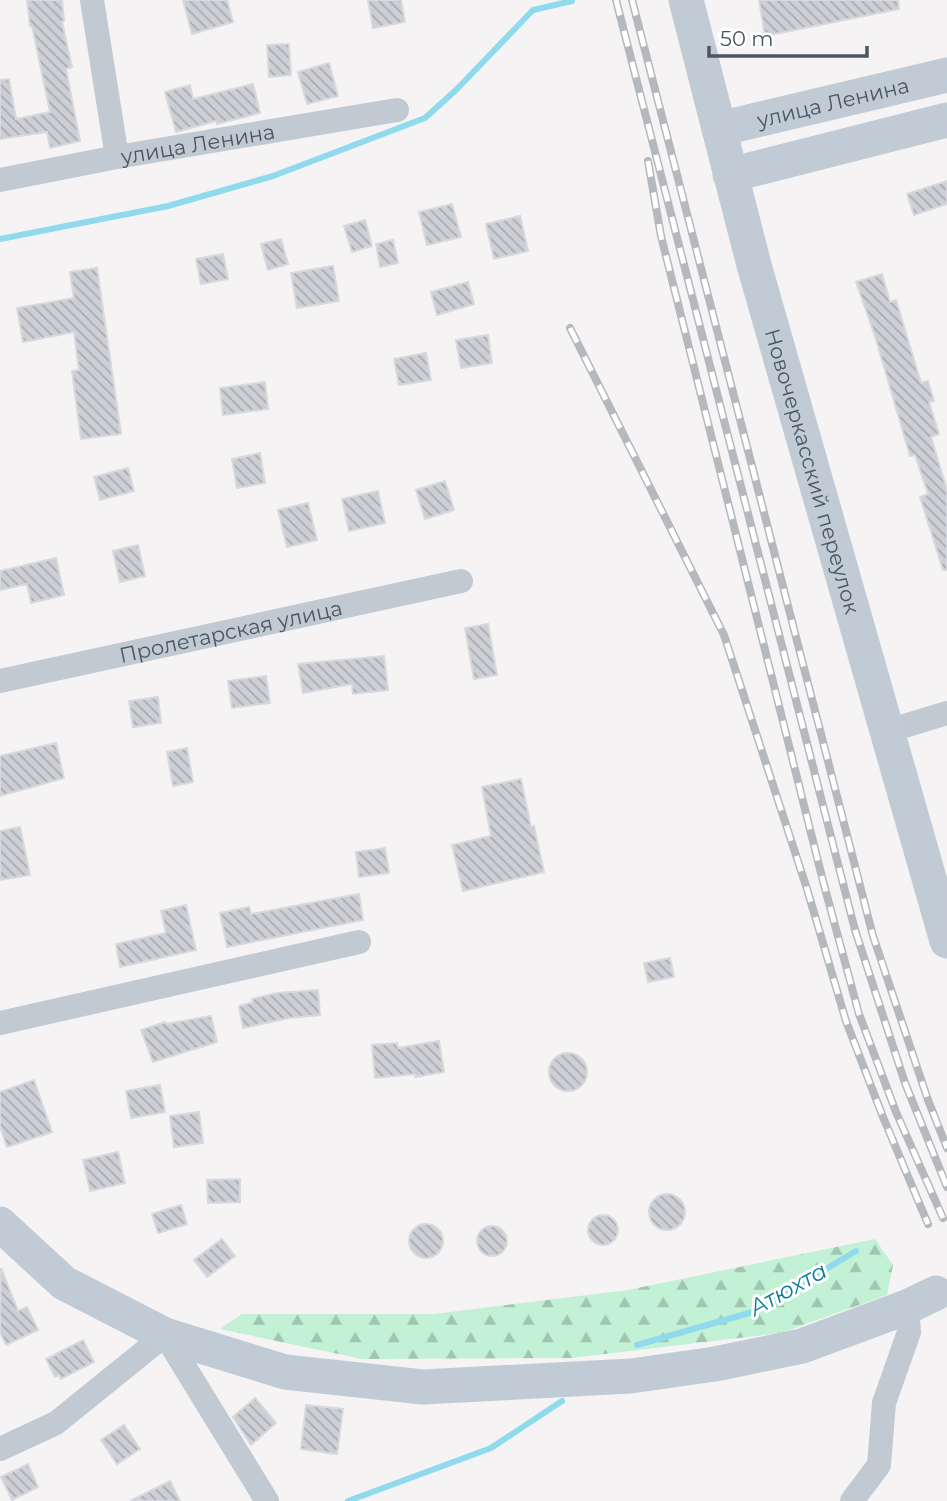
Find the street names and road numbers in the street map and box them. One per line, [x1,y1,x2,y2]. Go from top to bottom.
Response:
street label: улица Ленина [753,72,911,132]
street label: улица Ленина [118,118,276,169]
street label: Новочеркасский переулок [760,326,865,617]
street label: Пролетарская улица [117,595,344,667]

